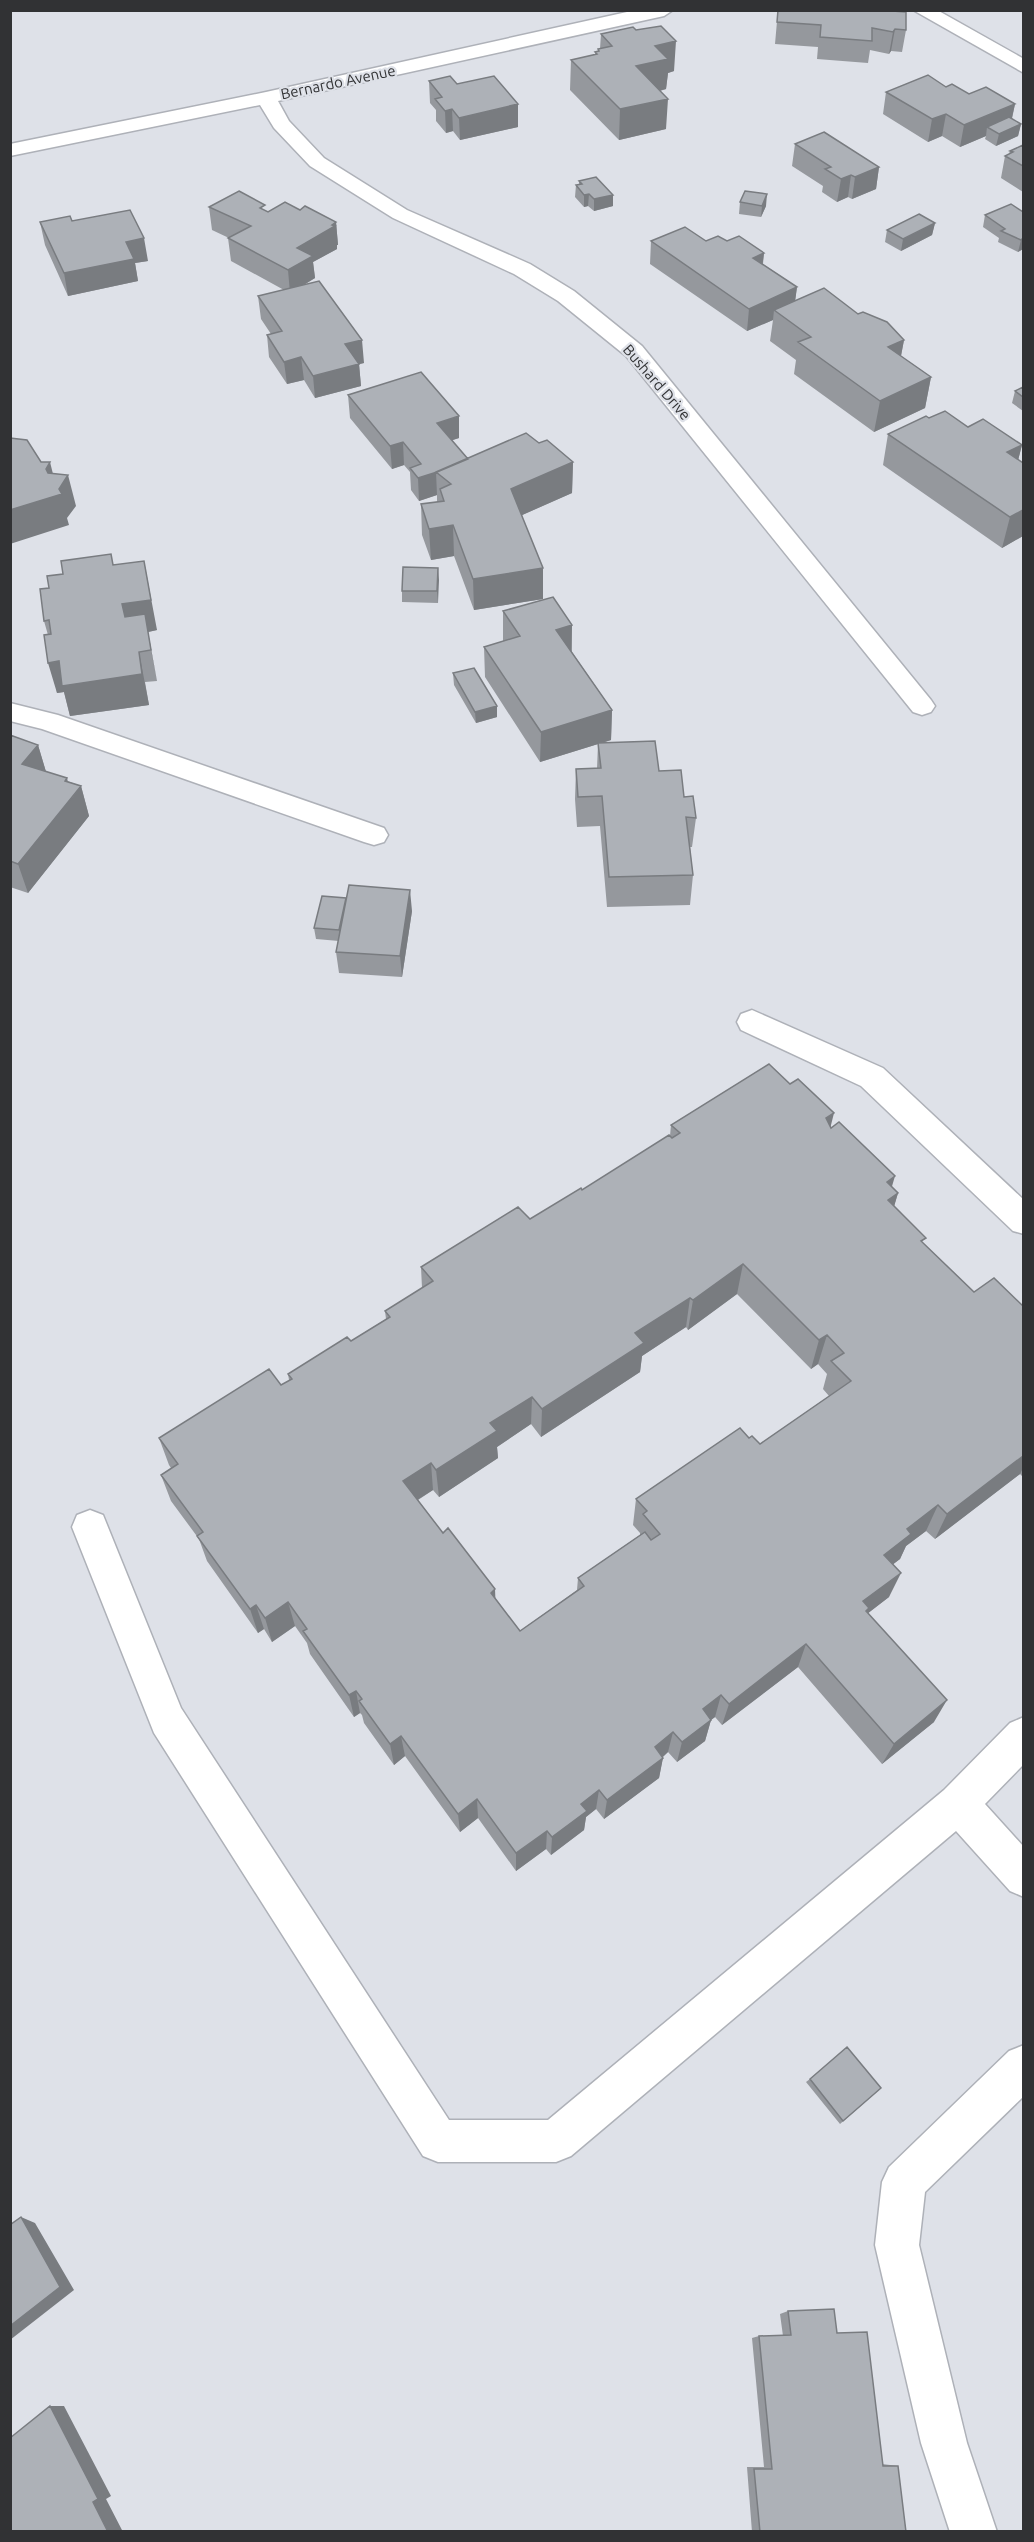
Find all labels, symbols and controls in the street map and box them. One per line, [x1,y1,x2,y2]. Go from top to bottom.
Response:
street label: Bernardo Avenue [279,62,397,102]
street label: Bushard Drive [620,341,694,423]

